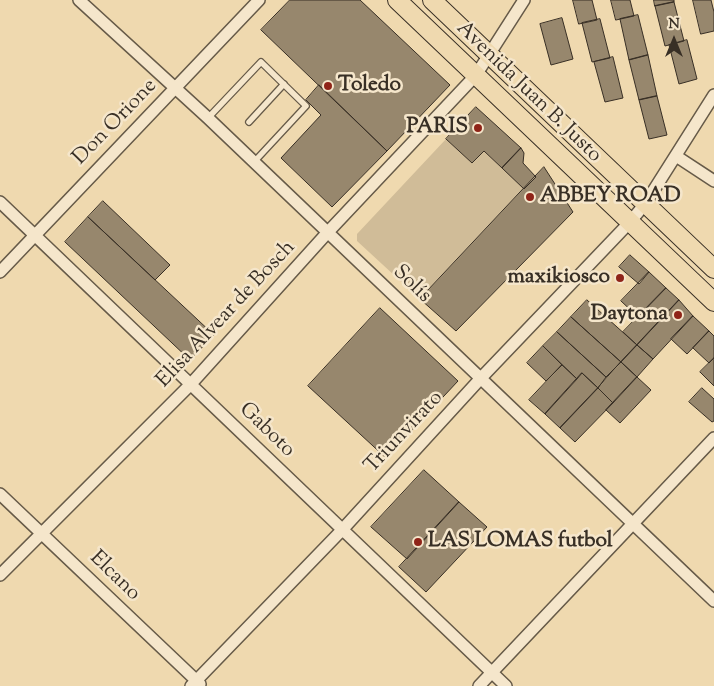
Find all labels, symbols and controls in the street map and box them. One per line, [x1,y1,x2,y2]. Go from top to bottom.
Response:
north arrow [649,15,699,65]
text: N [668,15,680,35]
street label: Avenida Juan B. Justo [450,17,606,169]
place label: Toledo [338,73,401,99]
street label: Don Orione [69,75,163,171]
marker: Toledo [322,80,334,92]
place label: PARIS [407,115,468,141]
marker: PARIS [472,122,484,134]
place label: ABBEY ROAD [540,184,681,210]
marker: ABBEY ROAD [524,191,536,203]
street label: Elisa Alvear de Bosch [152,236,302,394]
street label: Solís [386,261,436,309]
place label: maxikiosco [507,265,610,291]
marker: maxikiosco [614,272,626,284]
place label: Daytona [591,302,668,328]
marker: Daytona [672,309,684,321]
street label: Triunvirato [361,387,449,479]
street label: Gaboto [233,398,299,464]
place label: LAS LOMAS futbol [428,529,613,555]
marker: LAS LOMAS futbol [412,536,424,548]
street label: Elcano [83,547,145,607]

